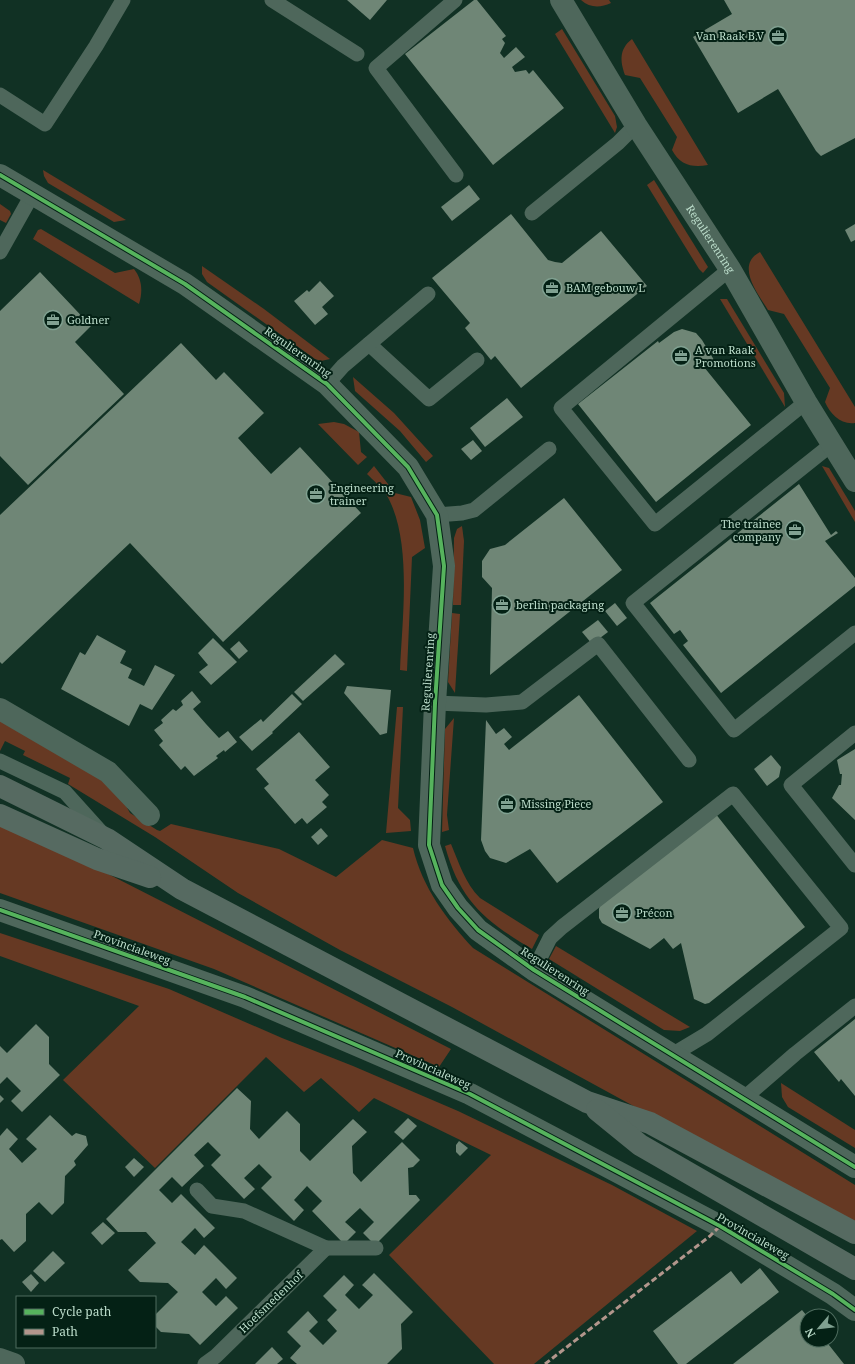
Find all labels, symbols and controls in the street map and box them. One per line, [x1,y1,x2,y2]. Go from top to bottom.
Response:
office icon: Van Raak B.V [767,25,789,47]
place label: Van Raak B.V [696,28,765,43]
street label: Regulierenring [683,202,739,276]
office icon: BAM gebouw L [541,277,563,299]
place label: BAM gebouw L [566,280,645,295]
office icon: Goldner [42,309,64,331]
place label: Goldner [67,312,110,327]
street label: Regulierenring [262,323,335,380]
place label: A van Raak Promotions [695,342,756,370]
office icon: A van Raak Promotions [670,345,692,367]
place label: Engineering trainer [330,480,394,508]
office icon: Engineering trainer [305,483,327,505]
place label: The trainee company [721,516,782,544]
office icon: The trainee company [784,519,806,541]
office icon: berlin packaging [491,594,513,616]
place label: berlin packaging [516,597,604,612]
street label: Regulierenring [417,632,438,712]
office icon: Missing Piece [496,793,518,815]
place label: Missing Piece [521,796,592,811]
office icon: Précon [611,902,633,924]
place label: Précon [636,905,673,920]
street label: Provincialeweg [92,926,173,967]
street label: Regulierenring [518,943,592,998]
street label: Provincialeweg [393,1045,473,1092]
street label: Provincialeweg [714,1209,792,1262]
street label: Hoefsmedenhof [235,1267,307,1336]
legend [16,1296,156,1348]
text: Cycle path [52,1303,112,1320]
north arrow [799,1308,839,1348]
text: Path [52,1323,78,1340]
text: N [801,1325,818,1340]

